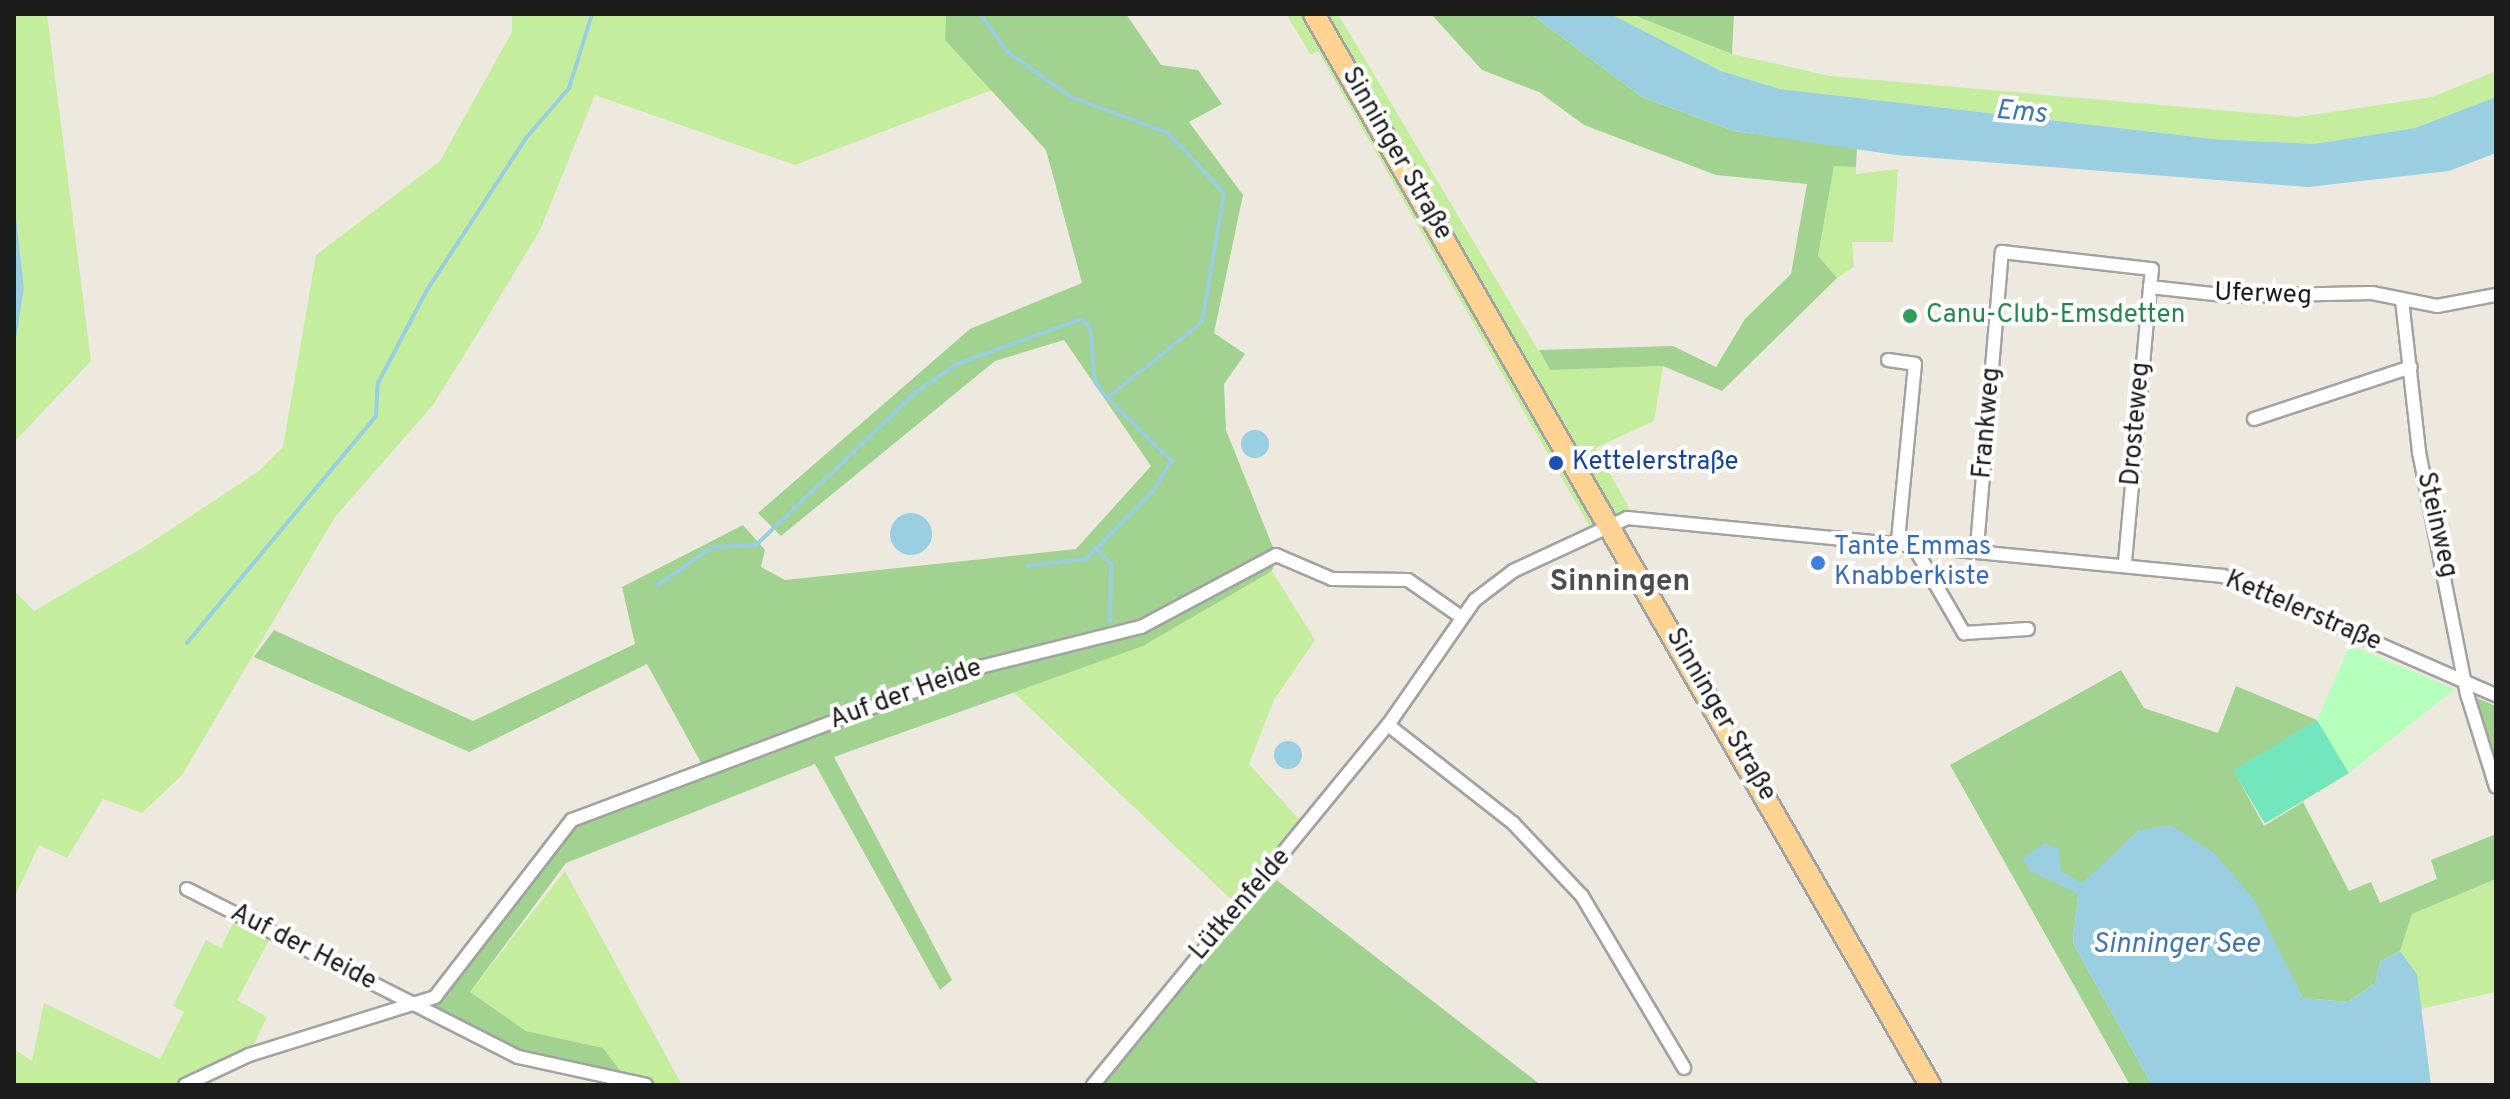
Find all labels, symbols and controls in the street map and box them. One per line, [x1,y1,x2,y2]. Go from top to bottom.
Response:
street label: Sinninger Straße [1334,62,1458,246]
water label: Ems [1994,94,2048,132]
street label: Uferweg [2214,278,2312,312]
place label: Canu-Club-Emsdetten [1926,300,2185,332]
marker: Canu-Club-Emsdetten [1901,307,1919,325]
street label: Drosteweg [2116,361,2158,487]
street label: Frankweg [1968,366,2008,480]
place label: Kettelerstraße [1572,447,1738,479]
marker: Kettelerstraße [1547,454,1565,472]
street label: Steinweg [2409,469,2463,581]
place label: Tante Emmas Knabberkiste [1834,532,1991,594]
marker: Tante Emmas Knabberkiste [1809,554,1827,572]
district label: Sinningen [1550,565,1690,601]
street label: Kettelerstraße [2220,565,2386,659]
street label: Sinninger Straße [1658,623,1782,807]
street label: Auf der Heide [826,653,986,737]
street label: Lütkenfelde [1184,843,1298,967]
street label: Auf der Heide [225,898,381,998]
water label: Sinninger See [2092,928,2260,962]

